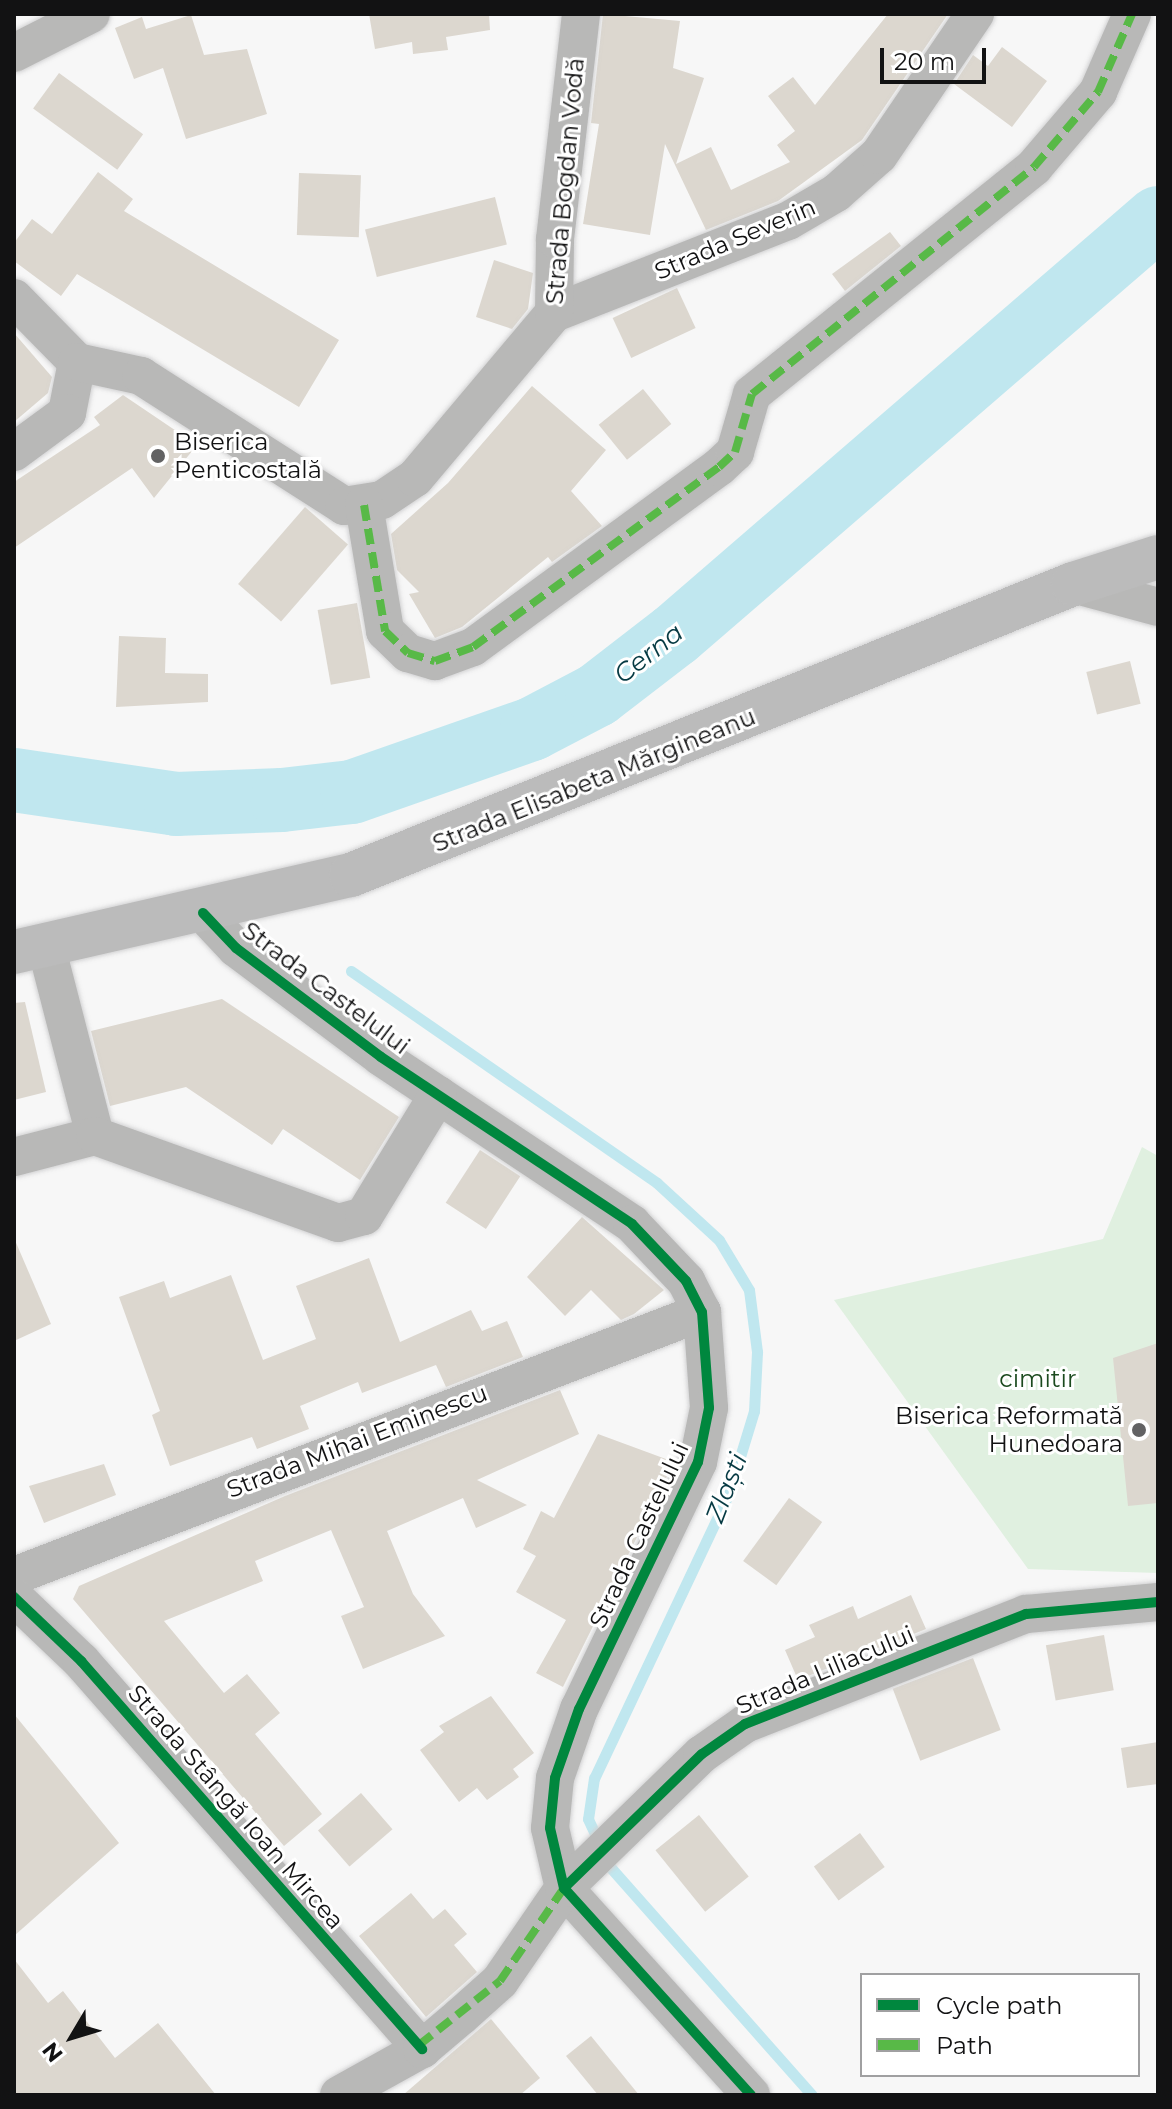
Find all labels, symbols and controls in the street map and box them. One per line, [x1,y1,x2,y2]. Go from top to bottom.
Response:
scale bar [884,32,990,82]
text: 20 m [894,47,955,76]
street label: Strada Bogdan Vodă [540,56,590,306]
street label: Strada Severin [650,192,820,286]
place label: Biserica Penticostală [174,428,322,484]
marker: Biserica Penticostală [149,447,167,465]
water label: Cerna [608,617,690,691]
street label: Strada Elisabeta Mărgineanu [428,702,760,858]
street label: Strada Castelului [237,916,415,1060]
park label: cimitir [999,1365,1077,1393]
street label: Strada Mihai Eminescu [223,1378,491,1504]
place label: Biserica Reformată Hunedoara [895,1402,1123,1458]
marker: Biserica Reformată Hunedoara [1130,1421,1148,1439]
street label: Strada Castelului [583,1437,695,1633]
water label: Zlaști [700,1449,754,1527]
street label: Strada Liliacului [732,1620,918,1720]
street label: Strada Stângă Ioan Mircea [122,1679,350,1935]
legend [860,1973,1140,2077]
text: Cycle path [936,1991,1063,2020]
north arrow [32,1997,112,2077]
text: Path [936,2031,993,2060]
text: N [37,2037,69,2067]

